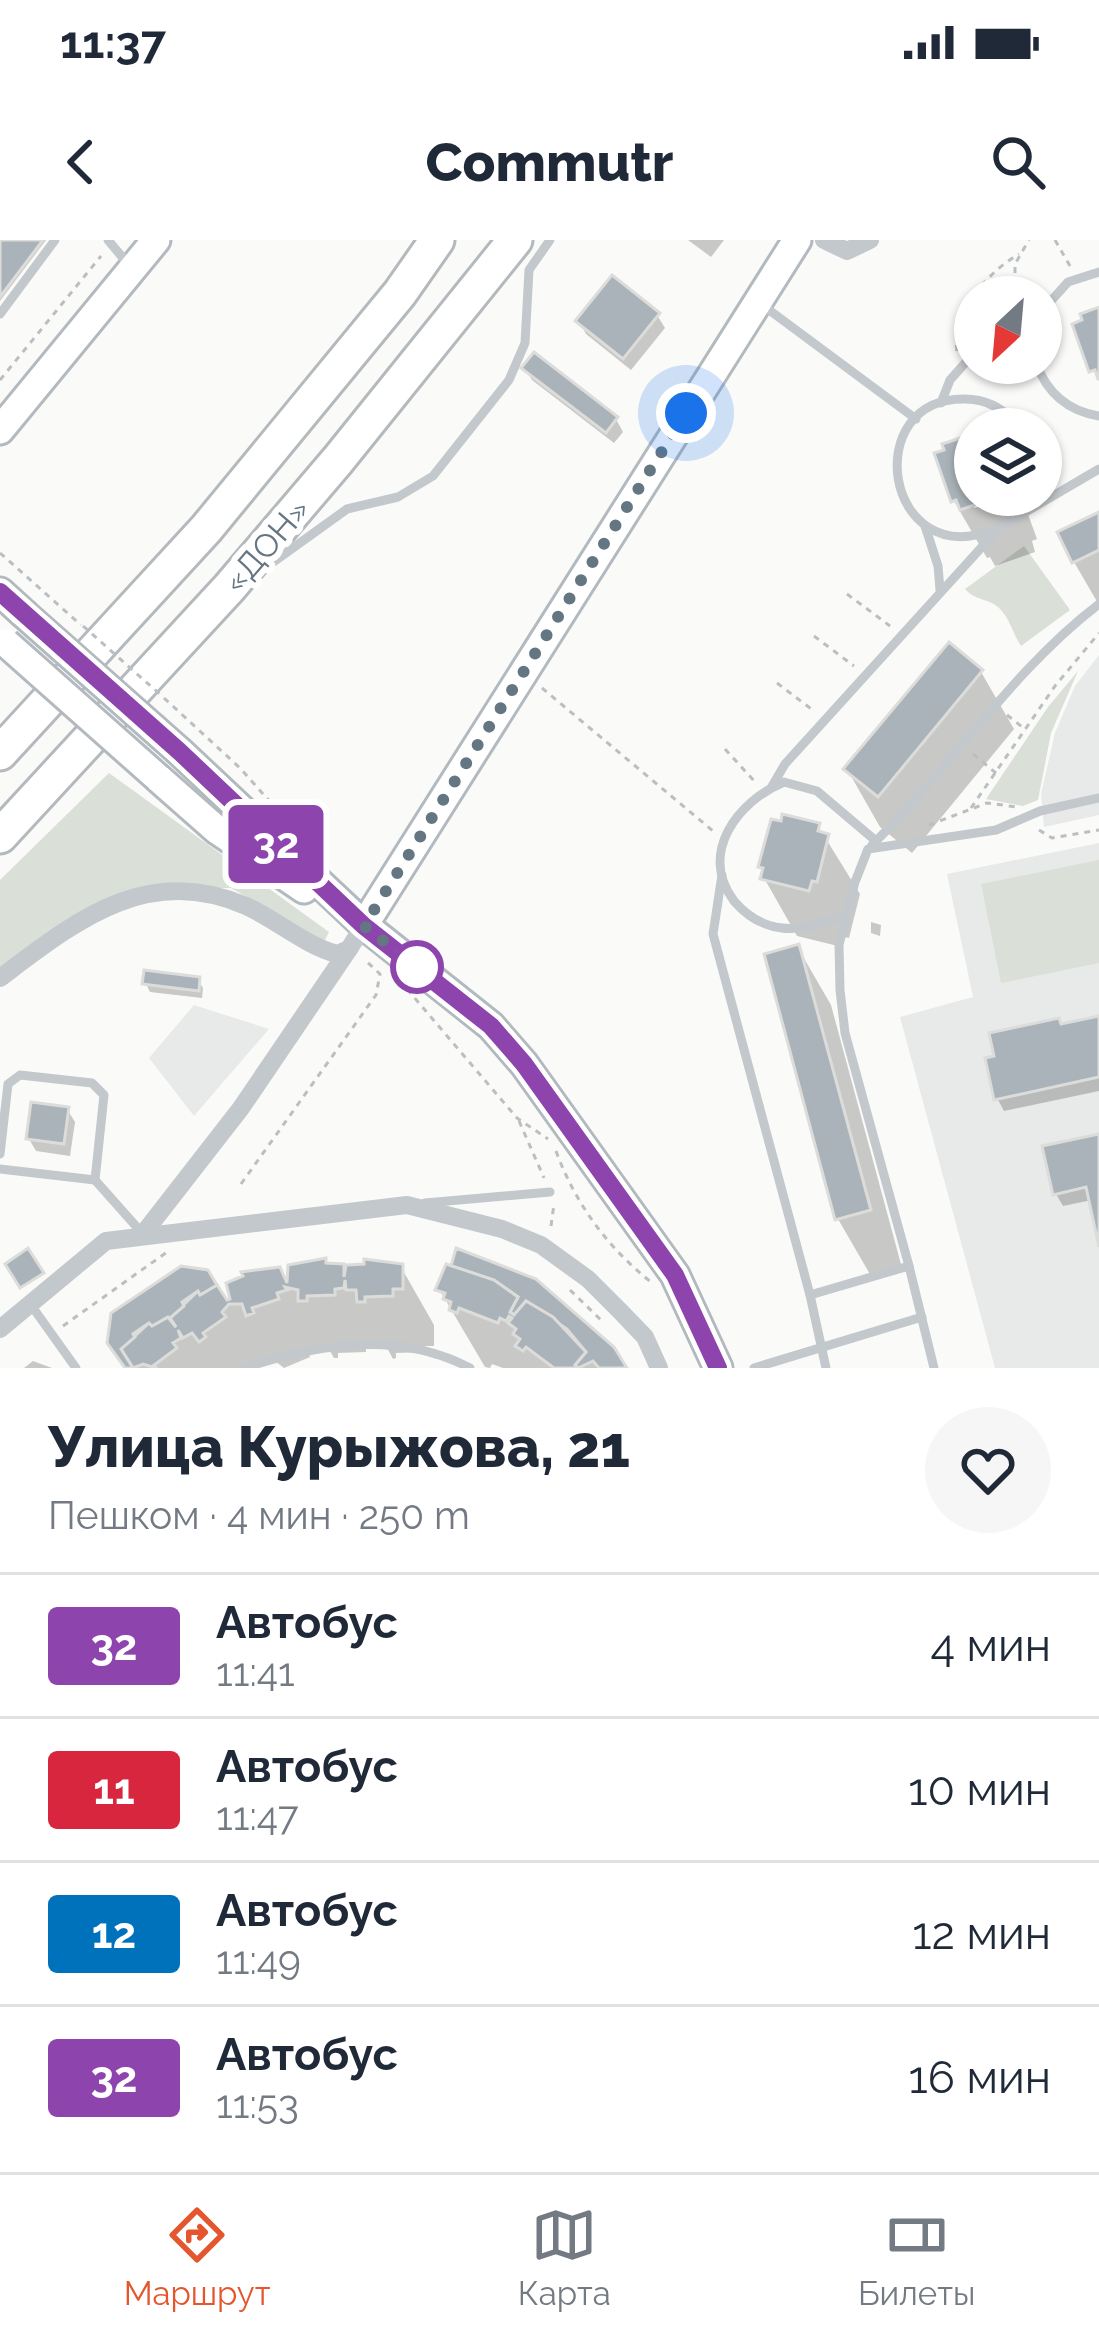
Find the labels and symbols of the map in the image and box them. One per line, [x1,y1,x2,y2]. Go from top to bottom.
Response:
north arrow [954,276,1062,384]
your location [656,383,716,443]
street label: «ДОН» [215,490,318,600]
line badge: 32 [222,805,330,883]
unlabelled marker [392,942,442,992]

